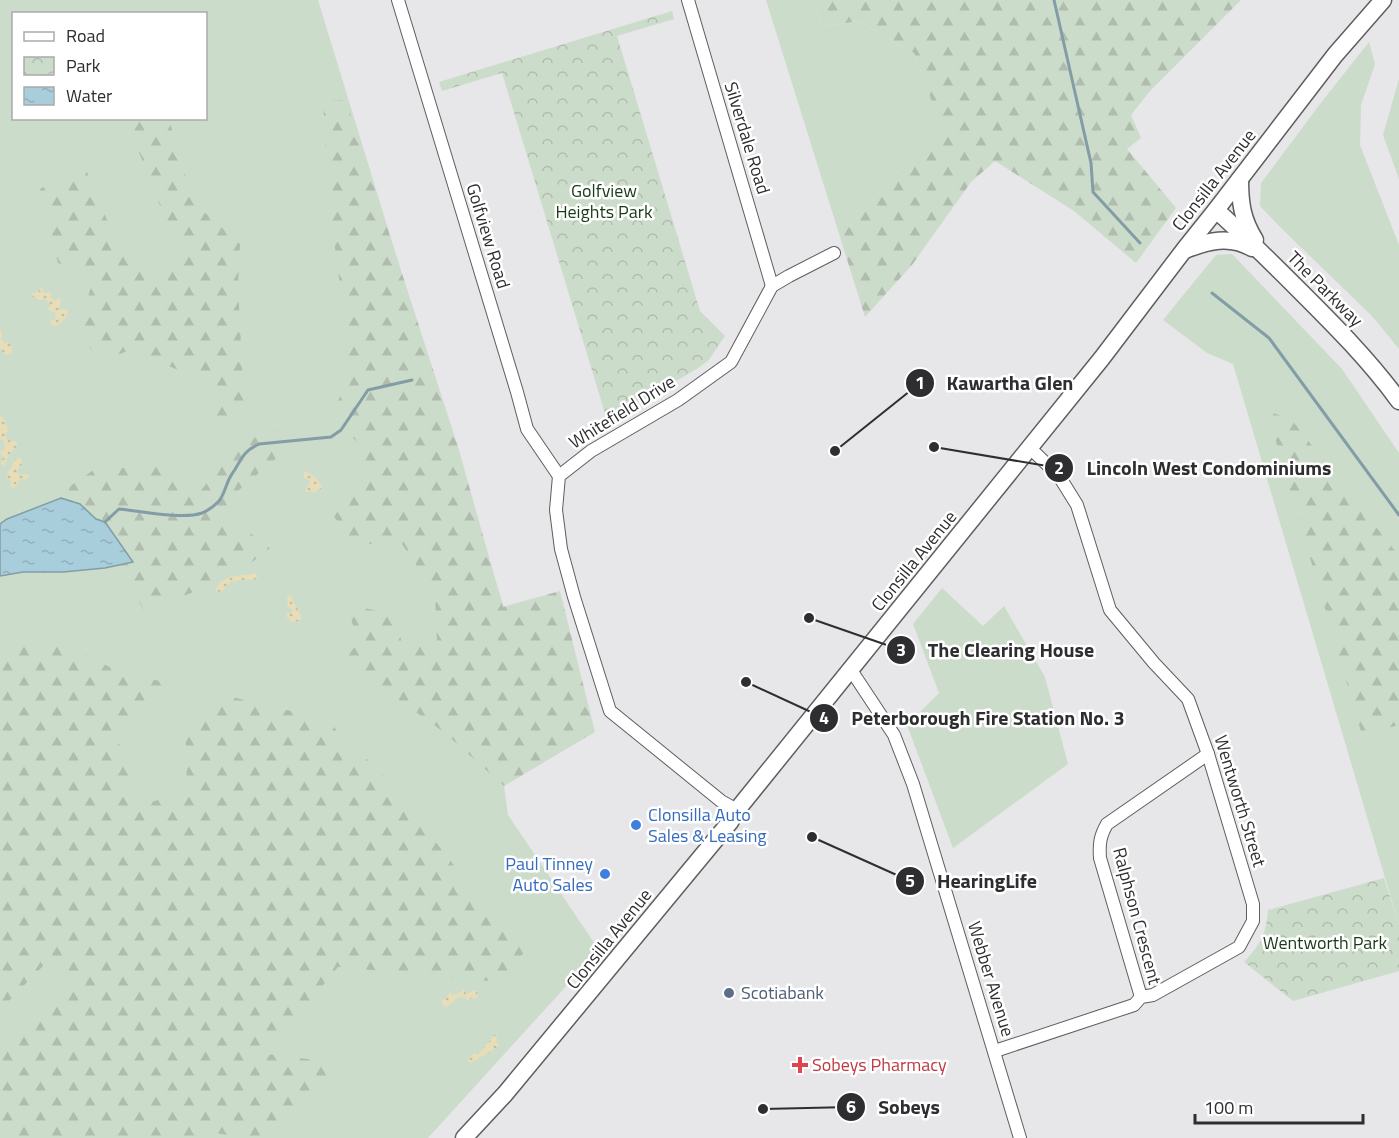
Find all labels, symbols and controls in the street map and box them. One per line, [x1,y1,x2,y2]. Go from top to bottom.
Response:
legend [12,12,207,120]
text: Road [66,22,105,49]
text: Park [66,52,101,79]
street label: Silverdale Road [718,78,777,197]
text: Water [66,82,112,109]
street label: Clonsilla Avenue [1165,123,1262,236]
park label: Golfview Heights Park [555,177,653,225]
street label: Golfview Road [460,180,517,292]
street label: The Parkway [1281,244,1370,333]
callout: Kawartha Glen [905,364,1086,402]
text: Kawartha Glen [947,367,1073,398]
street label: Whitefield Drive [563,368,680,455]
text: 1 [915,369,925,396]
callout: Lincoln West Condominiums [1044,449,1343,487]
text: Lincoln West Condominiums [1087,452,1332,483]
text: 2 [1054,454,1064,481]
street label: Clonsilla Avenue [864,504,963,617]
callout: The Clearing House [886,631,1106,669]
text: The Clearing House [928,634,1094,665]
text: 3 [896,636,906,663]
callout: Peterborough Fire Station No. 3 [809,699,1137,737]
text: Peterborough Fire Station No. 3 [851,702,1125,733]
text: 4 [819,704,829,731]
street label: Wentworth Street [1208,732,1274,871]
place label: Clonsilla Auto Sales & Leasing [648,801,767,849]
marker: Clonsilla Auto Sales & Leasing [629,818,643,832]
street label: Ralphson Crescent [1106,844,1169,988]
place label: Paul Tinney Auto Sales [505,850,593,898]
callout: HearingLife [895,862,1049,900]
text: HearingLife [937,865,1037,896]
marker: Paul Tinney Auto Sales [598,867,612,881]
text: 5 [905,867,915,894]
street label: Clonsilla Avenue [559,882,658,995]
street label: Webber Avenue [961,918,1022,1040]
park label: Wentworth Park [1263,929,1388,956]
place label: Scotiabank [741,979,824,1006]
marker: Scotiabank [722,986,736,1000]
place label: Sobeys Pharmacy [812,1051,947,1078]
marker: Sobeys Pharmacy [793,1058,807,1072]
scale bar [1195,1087,1363,1125]
callout: Sobeys [836,1088,952,1126]
text: Sobeys [878,1091,940,1122]
text: 6 [846,1093,856,1120]
text: 100 m [1204,1094,1253,1121]

